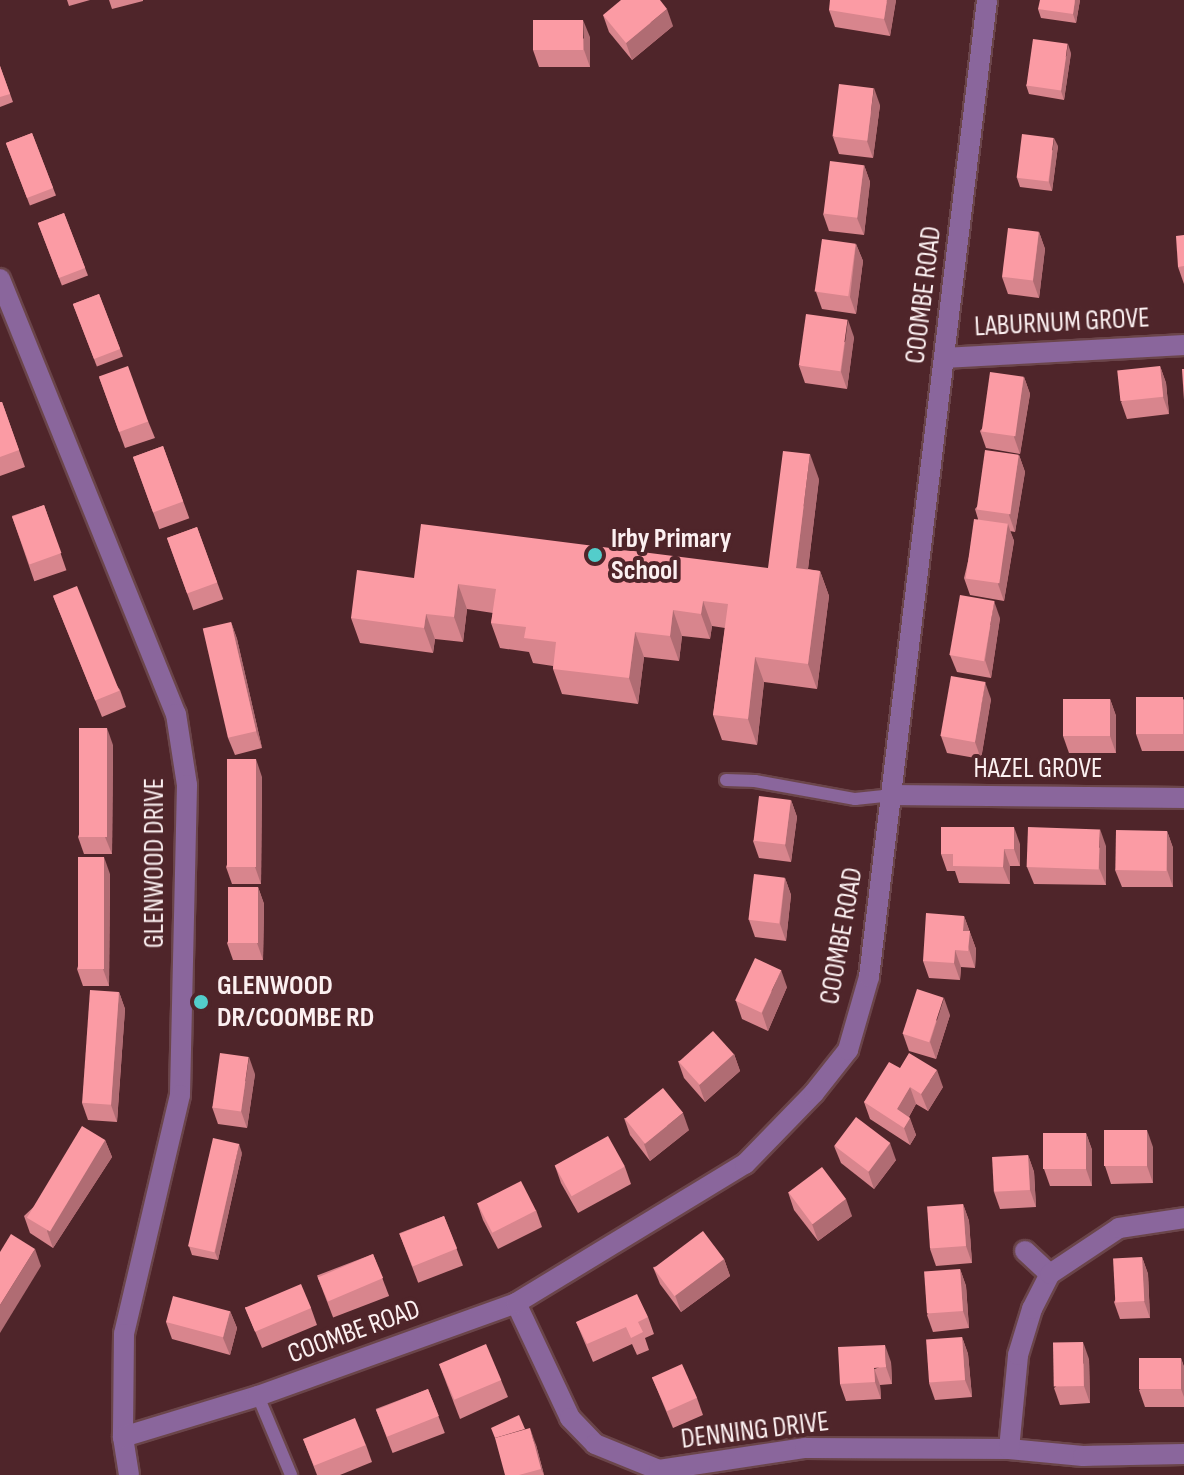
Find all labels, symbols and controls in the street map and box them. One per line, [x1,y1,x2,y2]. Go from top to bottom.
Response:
street label: COOMBE ROAD [899,224,949,366]
street label: LABURNUM GROVE [973,302,1151,344]
place label: Irby Primary School [611,522,731,588]
marker: Irby Primary School [586,546,604,564]
street label: HAZEL GROVE [973,752,1103,786]
street label: GLENWOOD DRIVE [138,778,172,948]
street label: COOMBE ROAD [813,865,871,1007]
place label: GLENWOOD DR/COOMBE RD [217,969,374,1035]
marker: GLENWOOD DR/COOMBE RD [192,993,210,1011]
street label: COOMBE ROAD [283,1293,425,1371]
street label: DENNING DRIVE [679,1405,831,1457]

